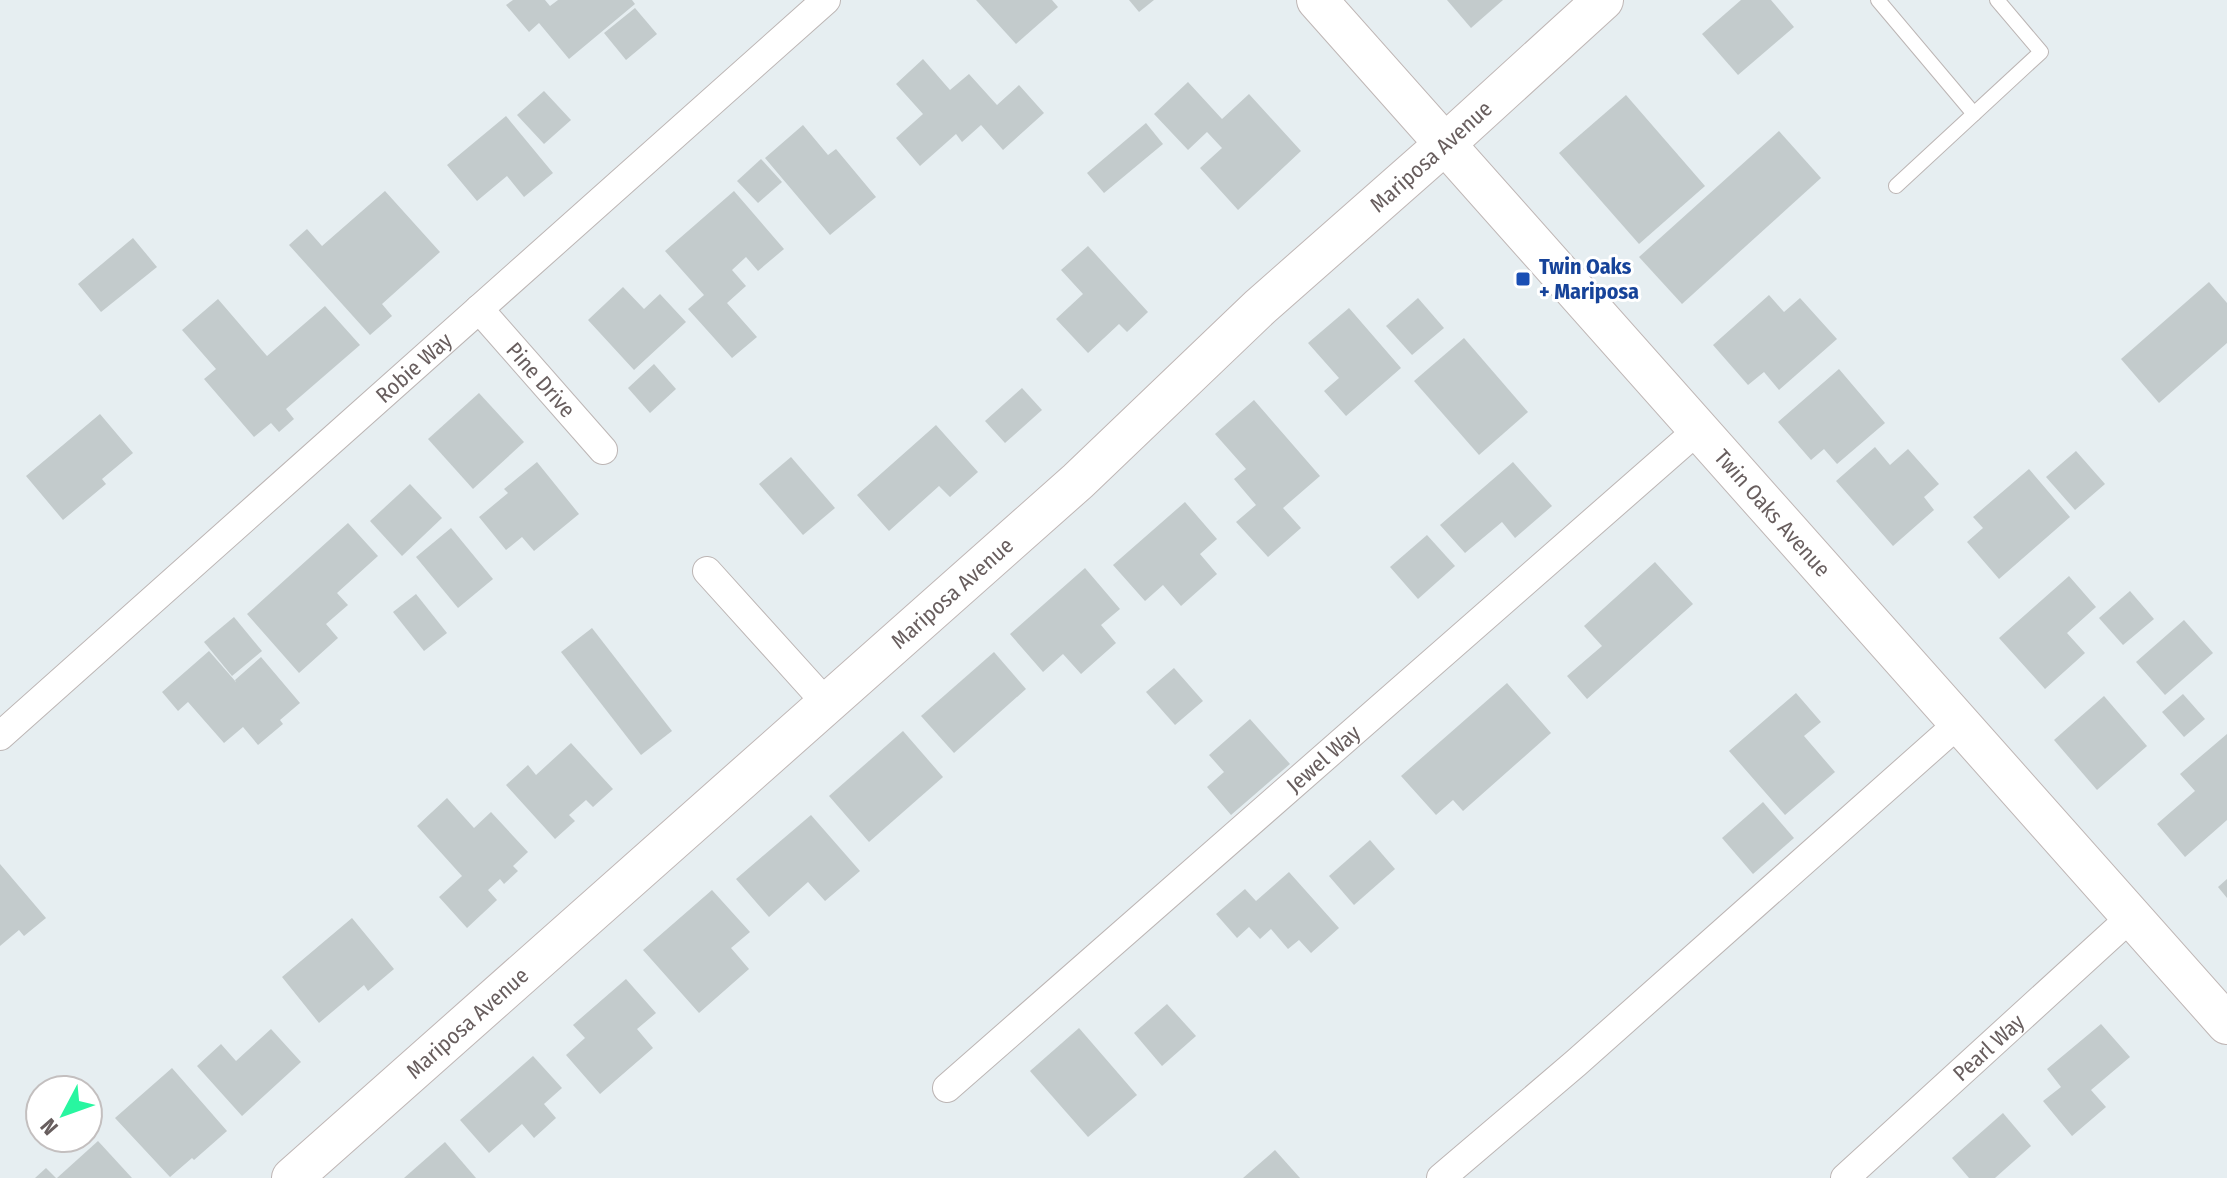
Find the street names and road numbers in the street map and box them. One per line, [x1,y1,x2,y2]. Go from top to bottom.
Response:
street label: Mariposa Avenue [1364,95,1497,218]
street label: Robie Way [370,326,457,408]
street label: Pine Drive [501,336,581,423]
street label: Twin Oaks Avenue [1709,443,1836,582]
street label: Mariposa Avenue [885,532,1019,654]
street label: Jewel Way [1281,719,1366,798]
street label: Mariposa Avenue [400,961,534,1084]
street label: Pearl Way [1947,1008,2030,1087]

